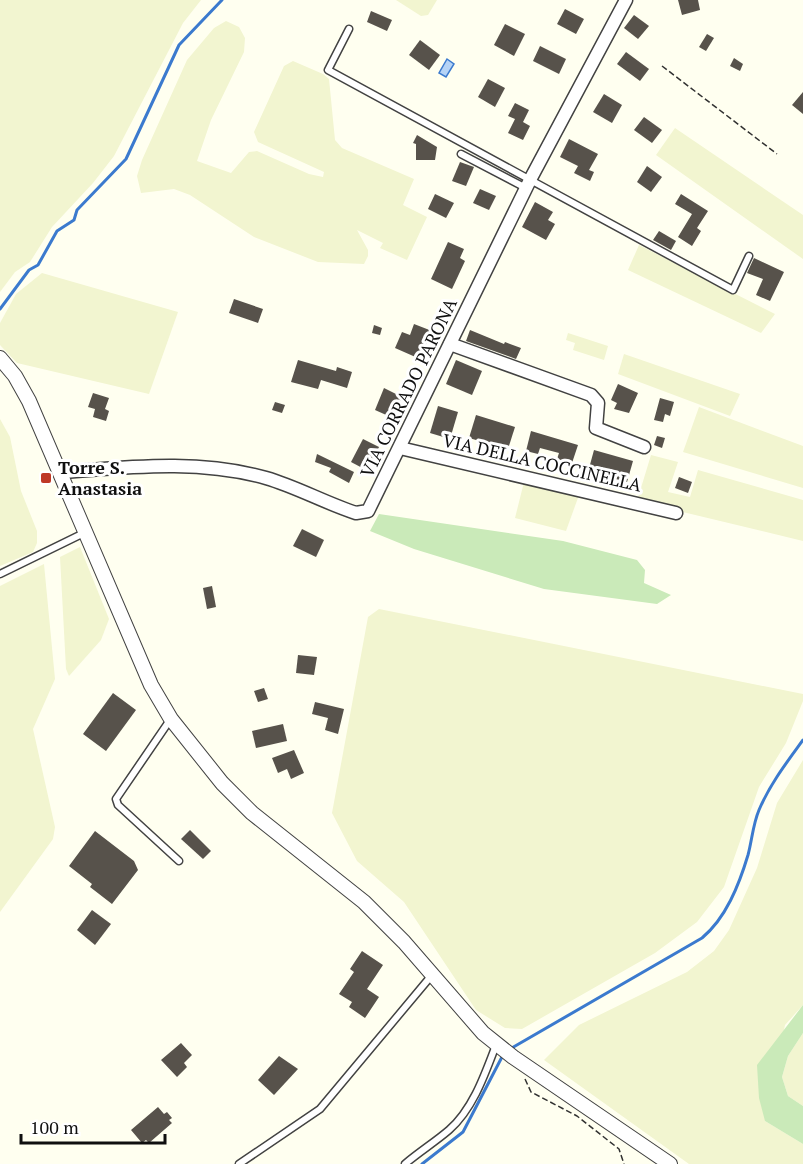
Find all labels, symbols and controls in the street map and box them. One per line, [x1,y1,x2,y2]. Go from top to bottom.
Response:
street label: VIA CORRADO PARONA [354,293,462,481]
street label: VIA DELLA COCCINELLA [440,427,645,497]
place label: Torre S. Anastasia [58,455,142,500]
marker: Torre S. Anastasia [39,471,53,485]
scale bar [21,1107,165,1145]
text: 100 m [30,1115,79,1139]

